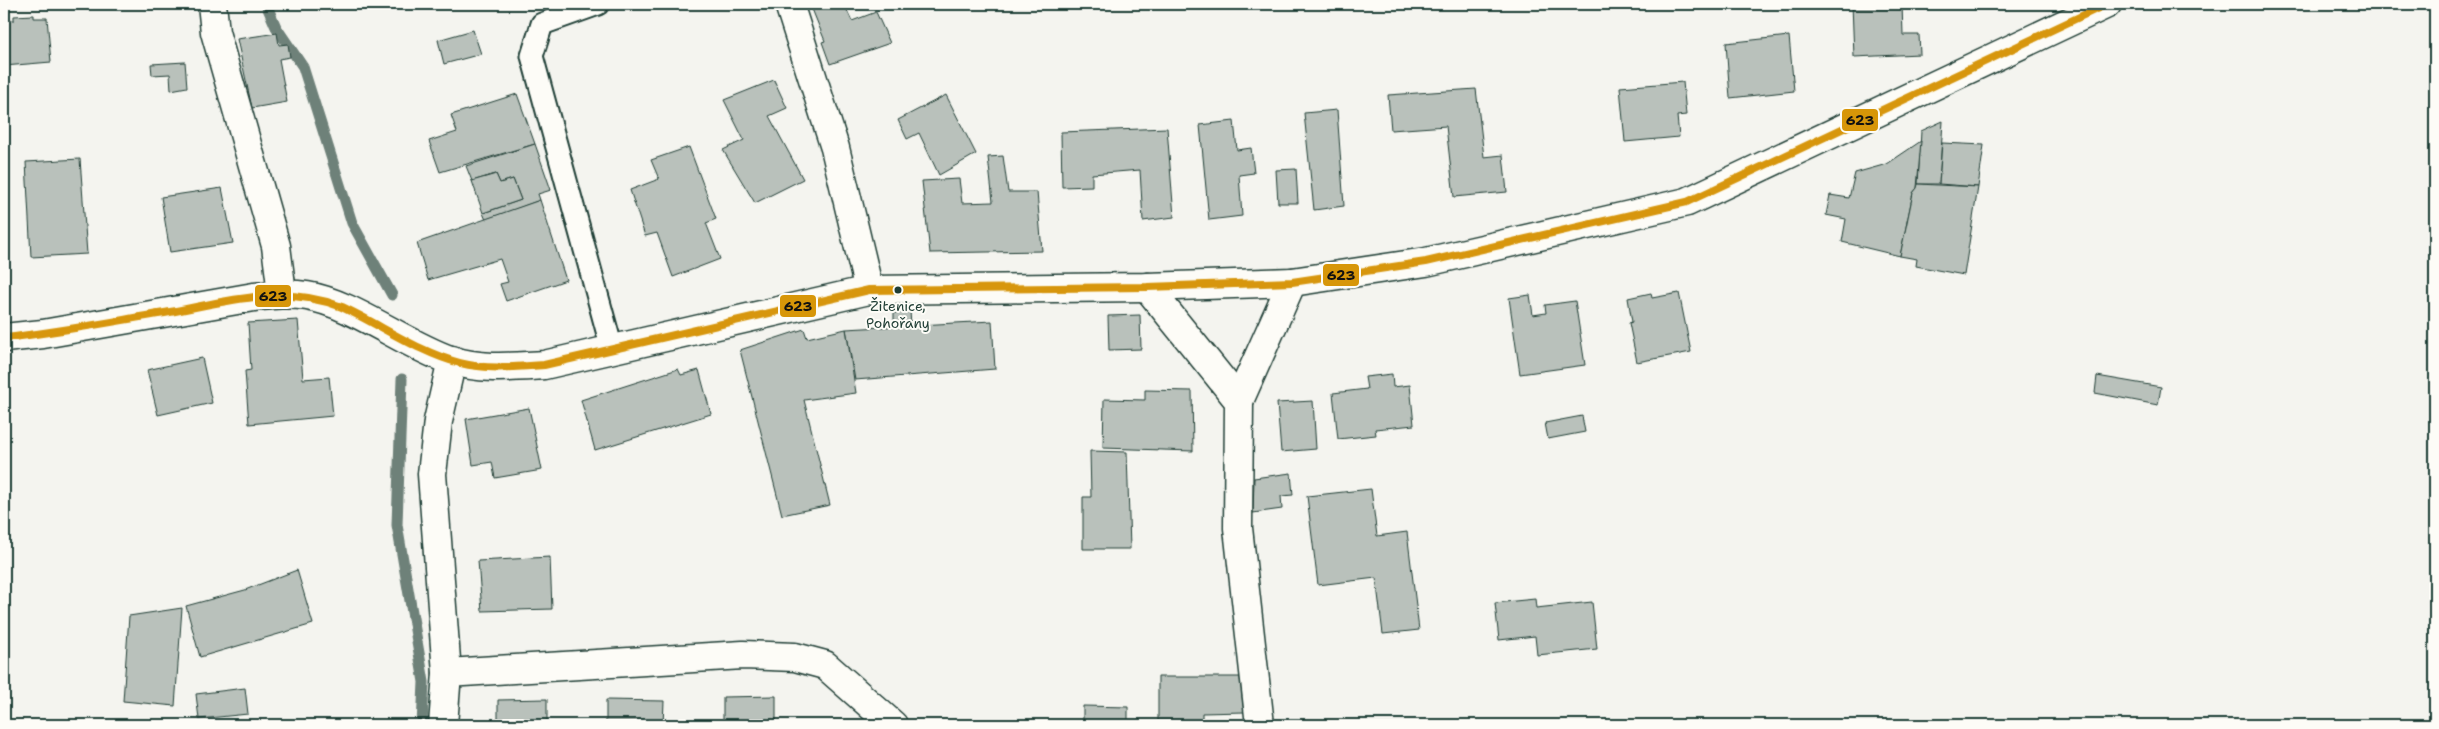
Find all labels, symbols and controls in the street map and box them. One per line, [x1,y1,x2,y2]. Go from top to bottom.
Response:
line badge: 623 [1841,108,1879,132]
text: 623 [1846,111,1875,129]
line badge: 623 [1322,263,1360,287]
text: 623 [1327,266,1356,284]
line badge: 623 [254,284,292,308]
marker: Žitenice, Pohořany [893,285,903,295]
text: 623 [259,287,288,305]
line badge: 623 [779,294,817,318]
text: 623 [784,297,813,315]
place label: Žitenice, Pohořany [866,297,930,332]

